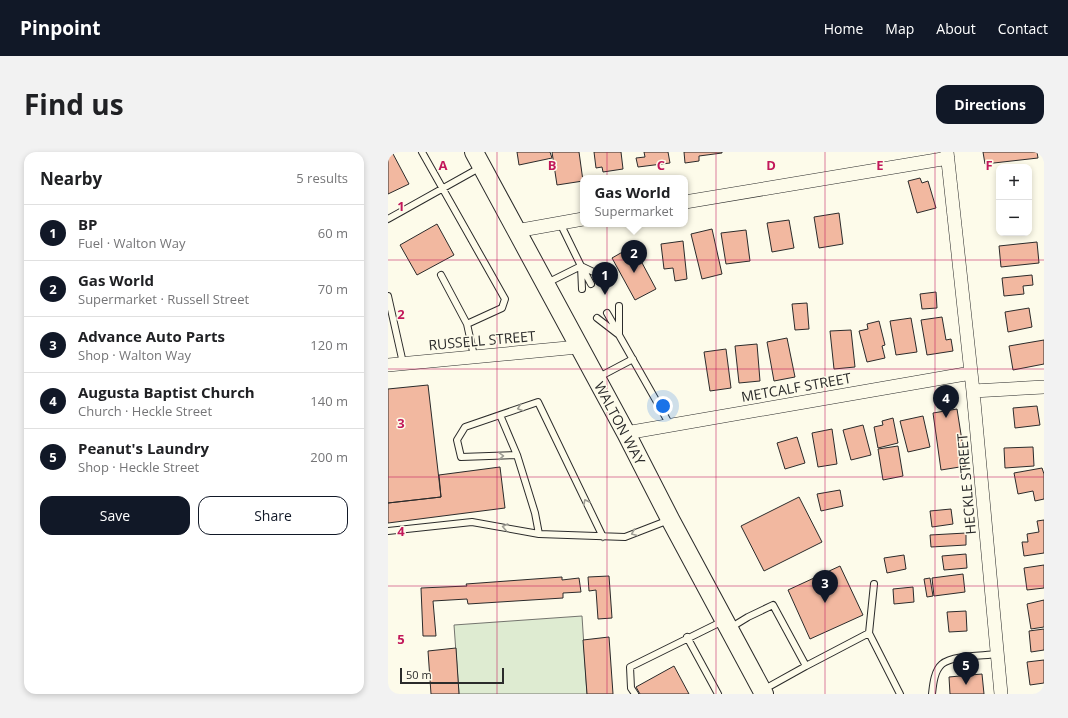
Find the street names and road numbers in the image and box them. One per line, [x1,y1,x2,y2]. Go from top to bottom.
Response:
street label: RUSSELL STREET [428,326,537,354]
street label: METCALF STREET [740,368,853,406]
street label: WALTON WAY [590,378,650,468]
street label: HECKLE STREET [952,432,980,535]

